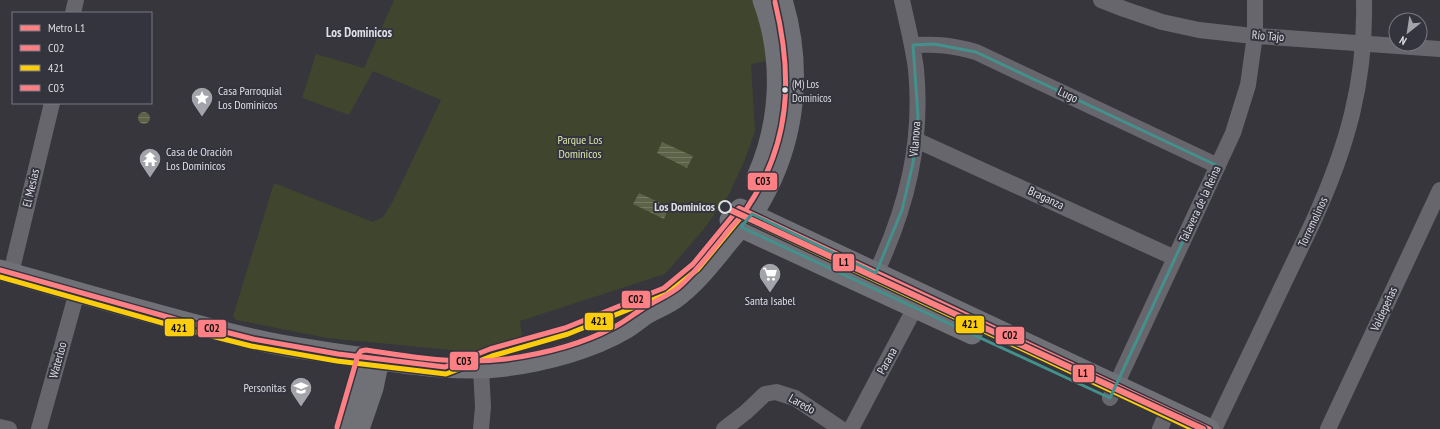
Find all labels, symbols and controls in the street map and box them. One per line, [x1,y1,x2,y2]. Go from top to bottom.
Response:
legend [12,12,152,104]
north arrow [1388,12,1428,52]
text: Metro L1 [48,20,85,35]
district label: Los Dominicos [326,24,392,41]
street label: Río Tajo [1251,27,1285,44]
text: N [1397,33,1409,48]
text: C02 [48,40,64,55]
text: 421 [48,60,64,75]
place label: (M) Los Dominicos [792,77,832,105]
text: C03 [48,80,64,95]
place label: Casa Parroquial Los Dominicos [218,83,282,112]
street label: Lugo [1056,83,1081,106]
place icon: Casa Parroquial Los Dominicos [189,85,215,118]
marker: (M) Los Dominicos [780,85,790,95]
street label: Vilanova [905,120,924,158]
park label: Parque Los Dominicos [558,132,602,161]
place label: Casa de Oración Los Dominicos [166,144,232,173]
temple icon: Casa de Oración Los Dominicos [137,146,163,179]
street label: Talavera de la Reina [1175,163,1224,244]
street label: El Mesías [19,167,42,208]
line badge: C03 [747,172,778,191]
text: C03 [755,174,771,188]
street label: Braganza [1026,183,1067,212]
street label: Torremolinos [1294,194,1331,249]
place label: Los Dominicos [654,199,715,214]
marker: Los Dominicos [718,200,732,214]
line badge: L1 [832,253,855,272]
text: L1 [839,255,849,269]
supermarket icon: Santa Isabel [757,261,783,294]
street label: Valdepeñas [1366,284,1400,334]
line badge: C02 [621,290,651,309]
text: C02 [628,292,644,306]
place label: Santa Isabel [745,293,795,308]
line badge: 421 [584,312,614,331]
text: 421 [591,314,607,328]
line badge: 421 [955,315,985,334]
text: 421 [962,317,978,331]
line badge: 421 [164,318,195,337]
line badge: C02 [197,319,227,338]
text: 421 [171,321,187,335]
text: C02 [204,321,220,335]
line badge: C02 [995,326,1025,345]
text: C02 [1002,328,1018,342]
street label: Waterloo [45,340,70,380]
street label: Parana [873,345,900,377]
line badge: C03 [449,351,479,371]
text: C03 [456,354,472,368]
line badge: L1 [1072,364,1095,383]
text: L1 [1078,366,1088,380]
school or university icon: Personitas [288,375,314,408]
place label: Personitas [243,380,286,395]
street label: Laredo [786,390,818,417]

